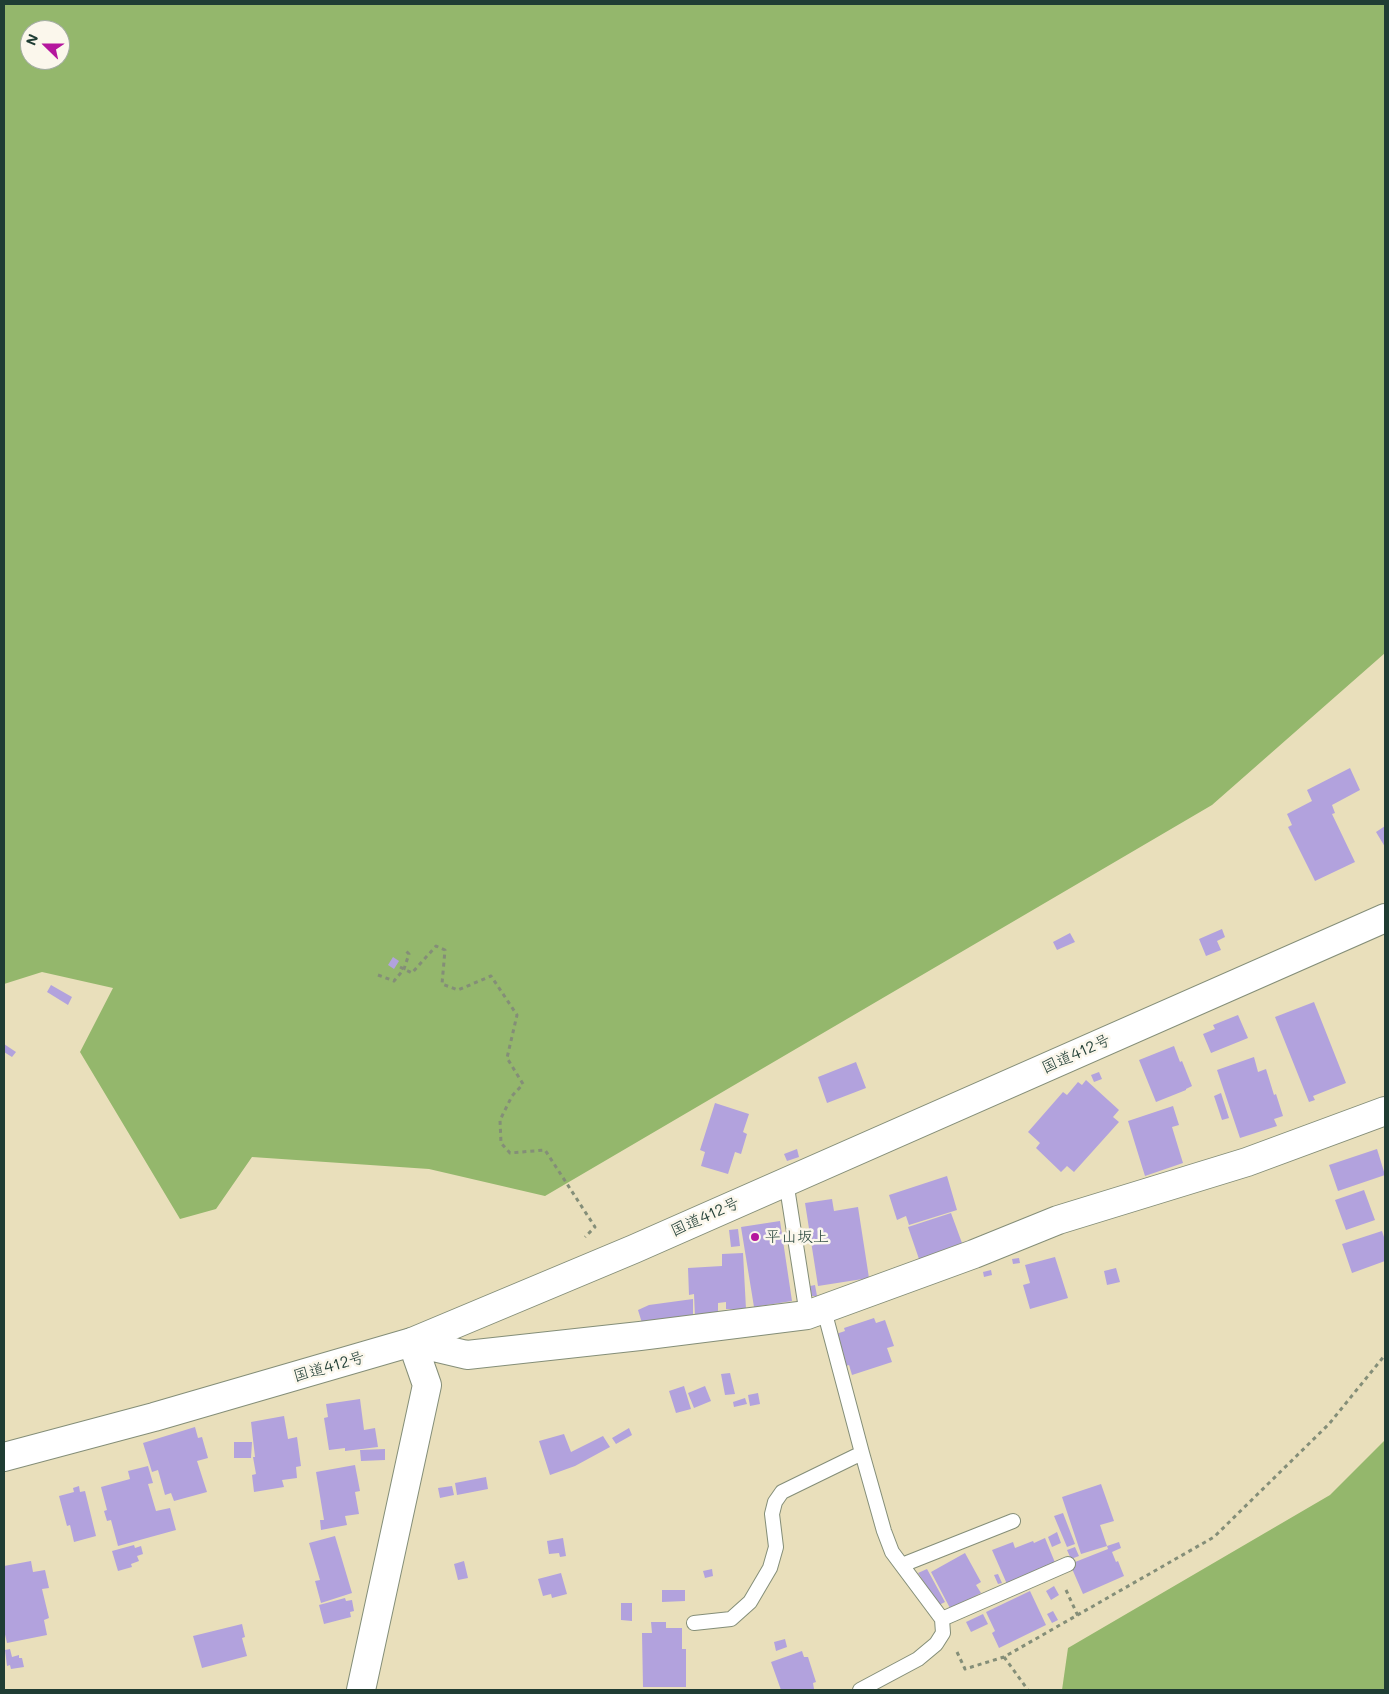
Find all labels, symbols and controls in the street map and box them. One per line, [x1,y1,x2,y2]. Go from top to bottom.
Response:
north arrow [20,20,70,70]
text: N [21,31,42,48]
street label: 国道412号 [1039,1030,1113,1078]
street label: 国道412号 [668,1193,742,1241]
place label: 平山坂上 [765,1227,829,1247]
marker: 平山坂上 [749,1231,761,1243]
street label: 国道412号 [291,1348,367,1386]

